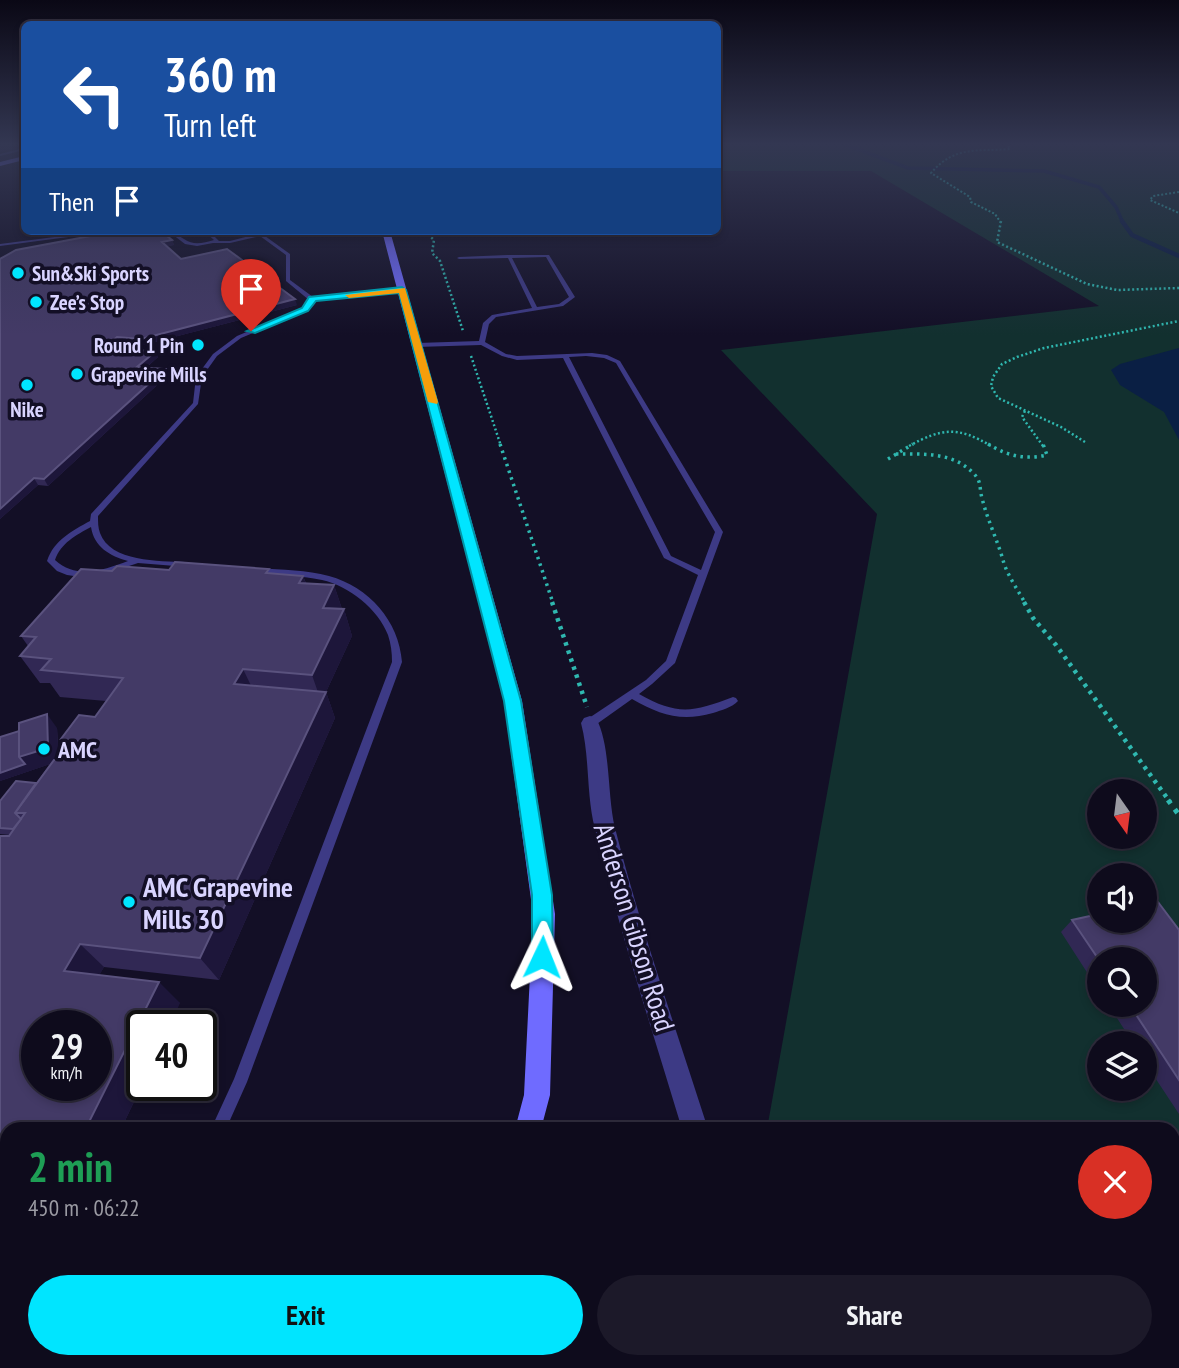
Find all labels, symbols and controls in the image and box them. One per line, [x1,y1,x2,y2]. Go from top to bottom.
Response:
text: 360 m [164,42,277,106]
icon: left [49,49,140,140]
text: Turn left [164,104,256,146]
icon: arrive [108,182,146,220]
text: Then [49,185,94,218]
pin [221,259,281,331]
place label: Sun&Ski Sports [32,260,149,287]
marker: Sun&Ski Sports [10,265,26,281]
icon: arrive [232,270,270,308]
place label: Zee’s Stop [50,289,124,316]
marker: Zee’s Stop [28,294,44,310]
place label: Round 1 Pin [94,332,184,359]
marker: Round 1 Pin [190,337,206,353]
place label: Grapevine Mills [91,361,207,388]
marker: Grapevine Mills [69,366,85,382]
marker: Nike [19,377,35,393]
place label: Nike [10,396,44,423]
place label: AMC [57,734,97,765]
marker: AMC [36,741,52,757]
north arrow [1087,779,1157,849]
map controls [1087,779,1157,1101]
street label: Anderson Gibson Road [586,818,684,1036]
button: sound [1087,863,1157,933]
place label: AMC Grapevine Mills 30 [142,868,293,937]
marker: AMC Grapevine Mills 30 [121,894,137,910]
position arrow [505,920,579,994]
button: search [1087,947,1157,1017]
speed limit sign: 40 [126,1010,217,1101]
text: 29 [50,1023,83,1069]
button: layers [1087,1031,1157,1101]
text: km/h [51,1061,82,1084]
text: 2 min [28,1139,113,1194]
button: close [1078,1145,1152,1219]
text: 450 m · 06:22 [28,1193,140,1222]
button: Exit [28,1275,583,1355]
button: Share [597,1275,1152,1355]

